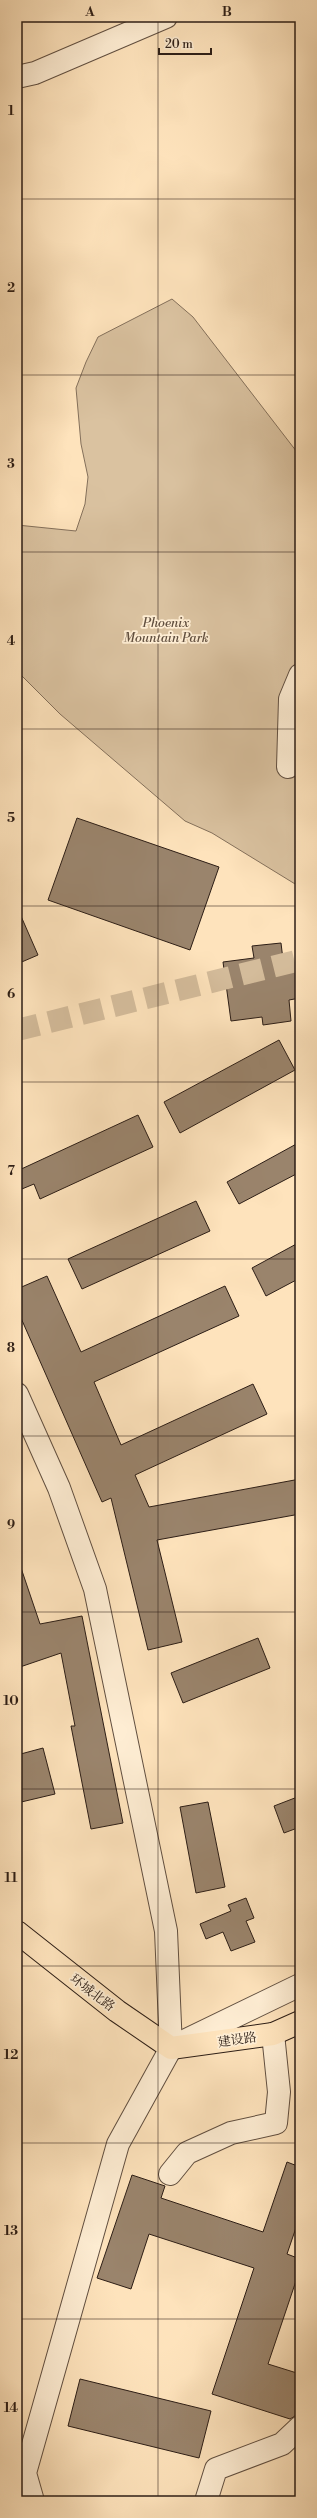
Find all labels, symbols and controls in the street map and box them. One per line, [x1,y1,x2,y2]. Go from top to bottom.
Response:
text: A [84,4,95,20]
text: B [222,4,232,20]
scale bar [159,30,211,56]
text: 20 m [165,37,193,52]
text: 1 [8,103,15,119]
text: 2 [7,280,15,296]
text: 3 [7,456,15,472]
park label: Phoenix Mountain Park [123,615,209,646]
text: 4 [7,633,16,649]
text: 5 [7,810,15,826]
text: 6 [7,986,15,1002]
text: 7 [7,1163,15,1179]
text: 8 [7,1340,15,1356]
text: 9 [7,1517,15,1533]
text: 10 [3,1693,19,1709]
text: 11 [5,1870,18,1886]
street label: 环城北路 [67,1971,118,2015]
street label: 建设路 [217,2029,258,2051]
text: 12 [4,2047,18,2063]
text: 13 [4,2223,18,2239]
text: 14 [4,2400,18,2416]

